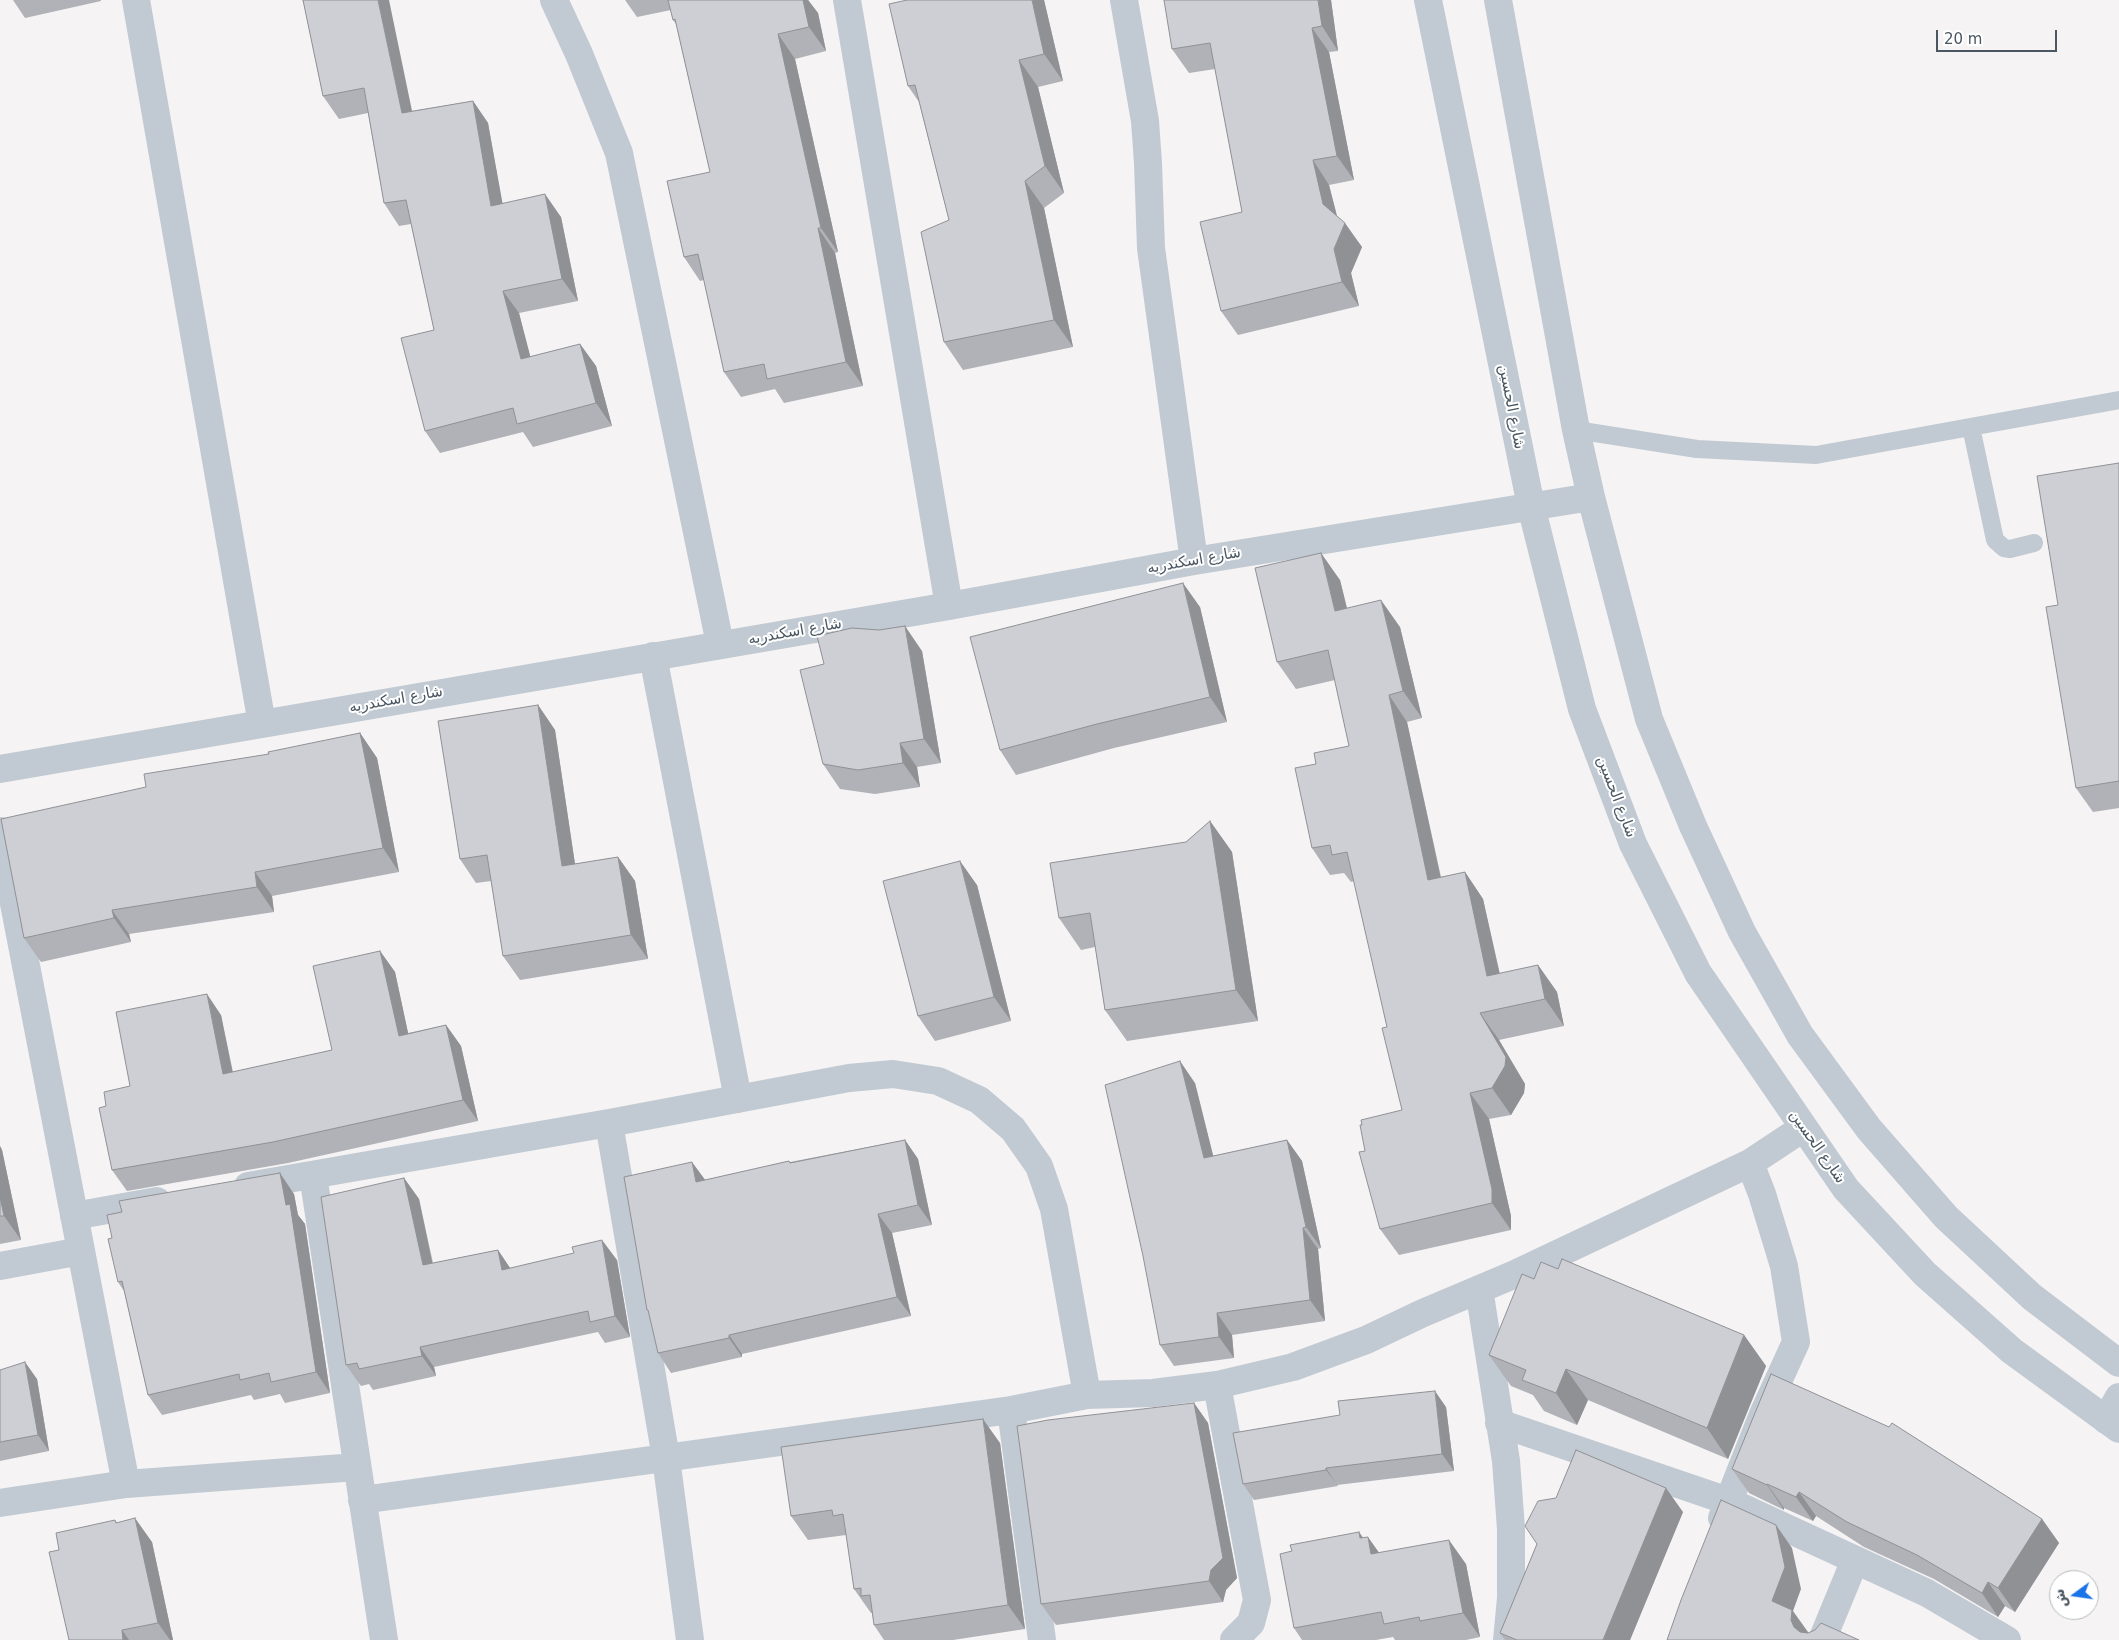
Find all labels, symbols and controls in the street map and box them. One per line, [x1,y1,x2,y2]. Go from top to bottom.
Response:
scale bar [1939,20,2060,52]
text: 20 m [1944,30,1982,48]
street label: شارع الحسين [1494,363,1528,451]
street label: شارع اسكندريه [1146,544,1242,578]
street label: شارع اسكندريه [747,615,843,649]
street label: شارع اسكندريه [348,683,444,717]
street label: شارع الحسين [1592,754,1640,840]
street label: شارع الحسين [1785,1107,1849,1187]
north arrow [2049,1570,2099,1620]
text: ش [2050,1587,2071,1610]

